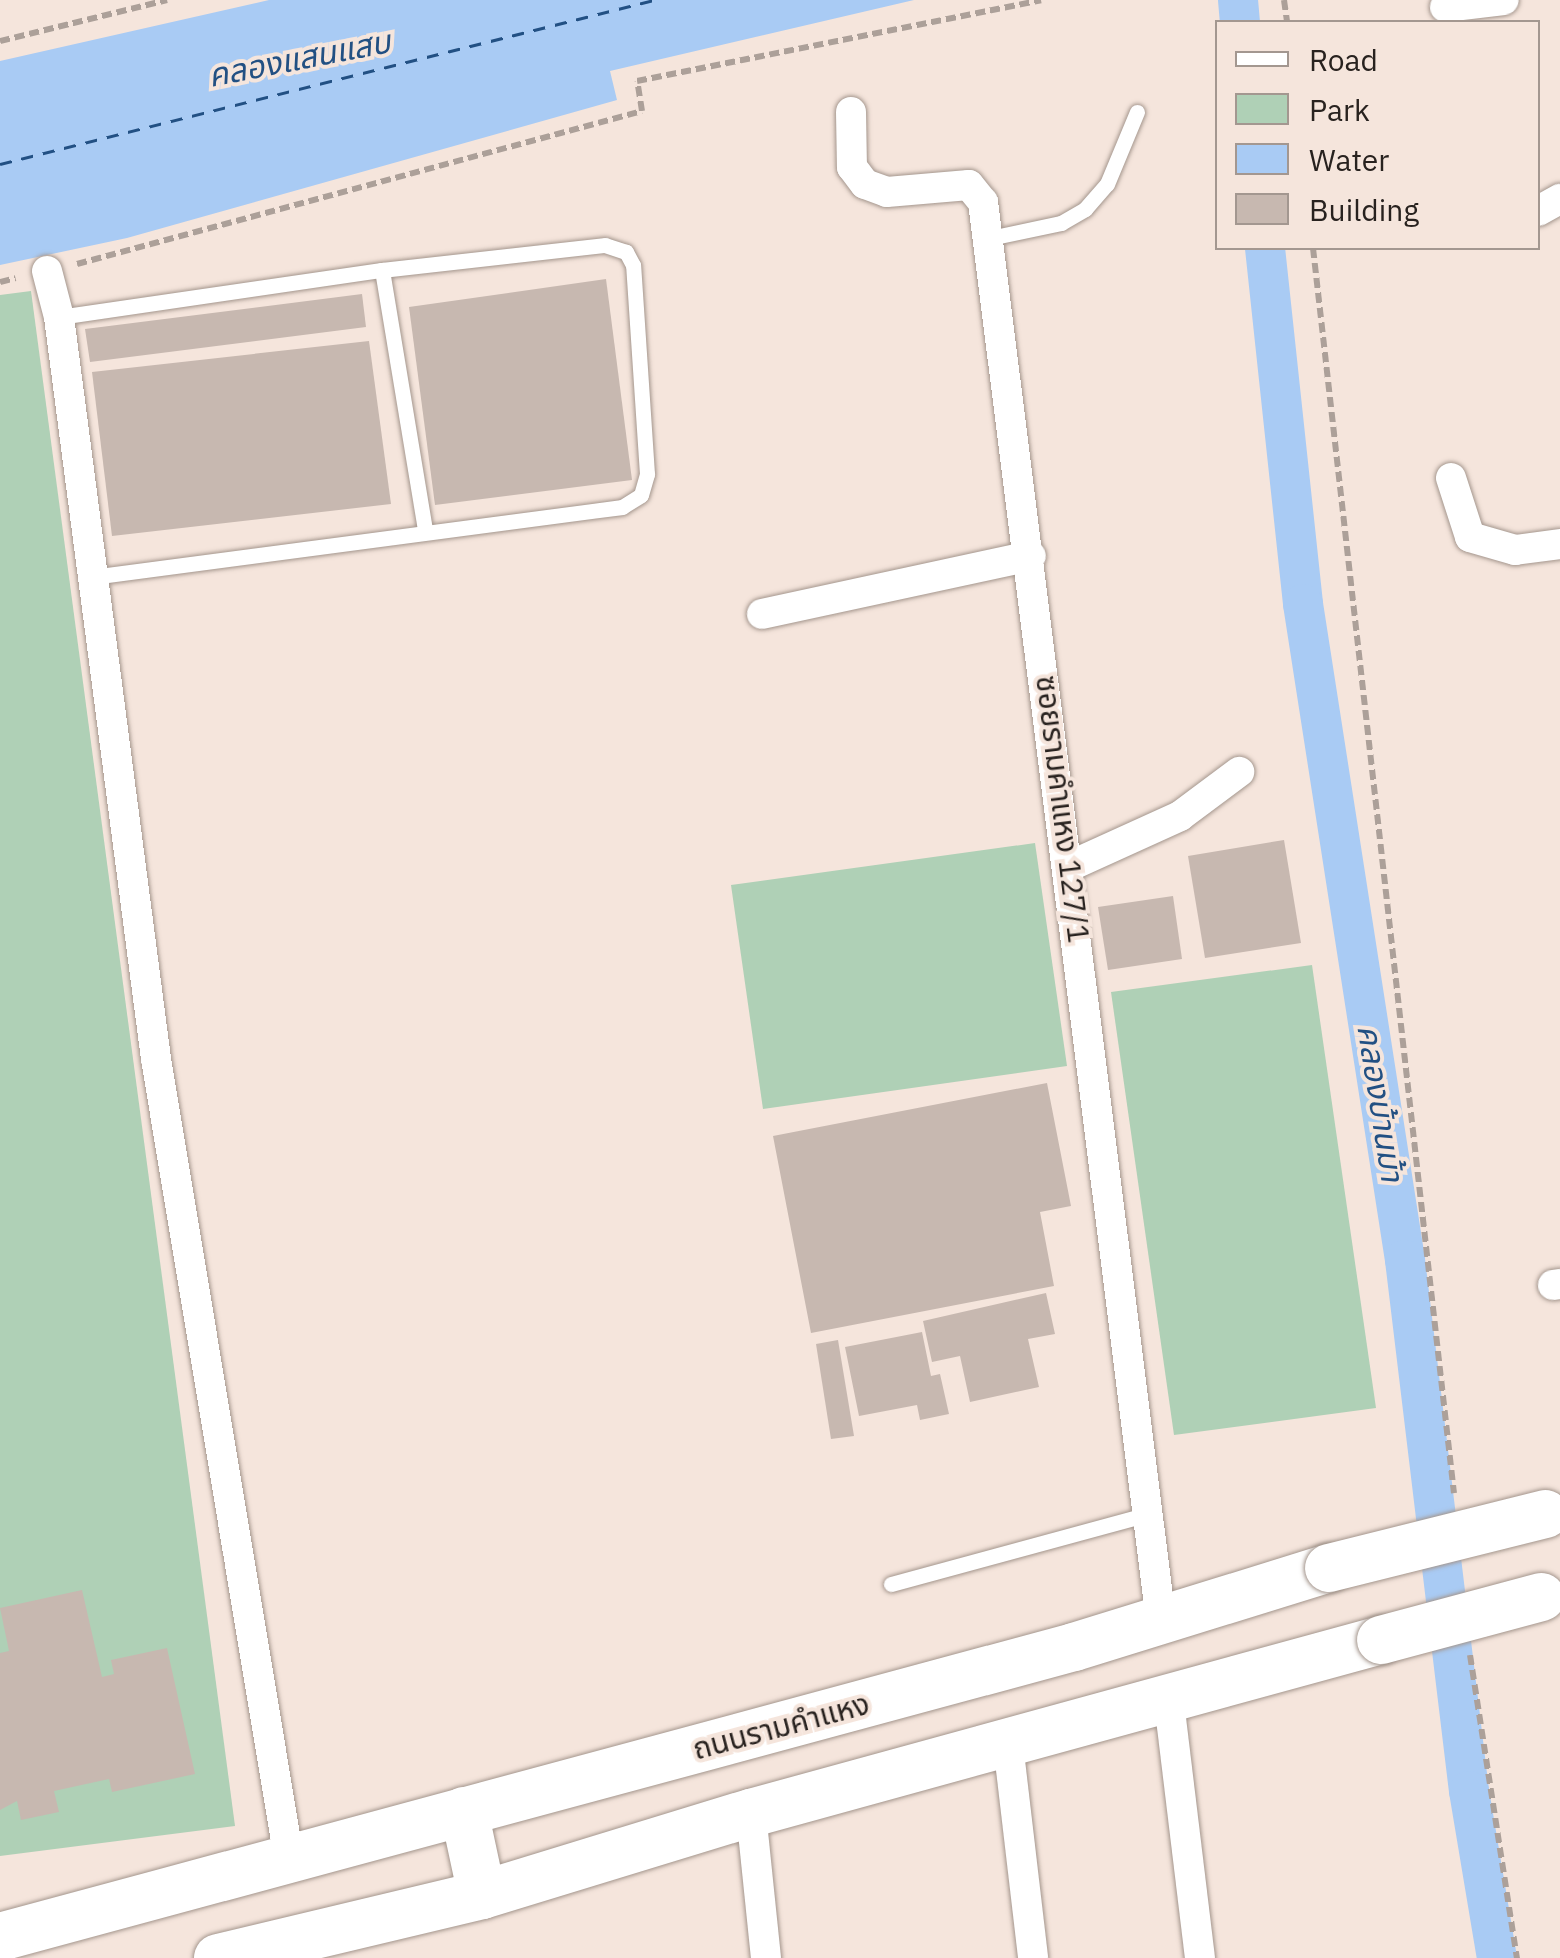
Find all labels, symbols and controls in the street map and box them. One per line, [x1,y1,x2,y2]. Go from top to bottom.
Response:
legend [1215,20,1540,250]
water label: คลองแสนแสบ [205,22,393,94]
text: Road [1309,40,1378,79]
text: Park [1309,90,1370,129]
text: Water [1309,140,1389,179]
text: Building [1309,190,1419,229]
street label: ซอยรามคำแหง 127/1 [1029,673,1097,945]
water label: คลองบ้านม้า [1350,1022,1412,1184]
street label: ถนนรามคำแหง [689,1685,873,1767]

